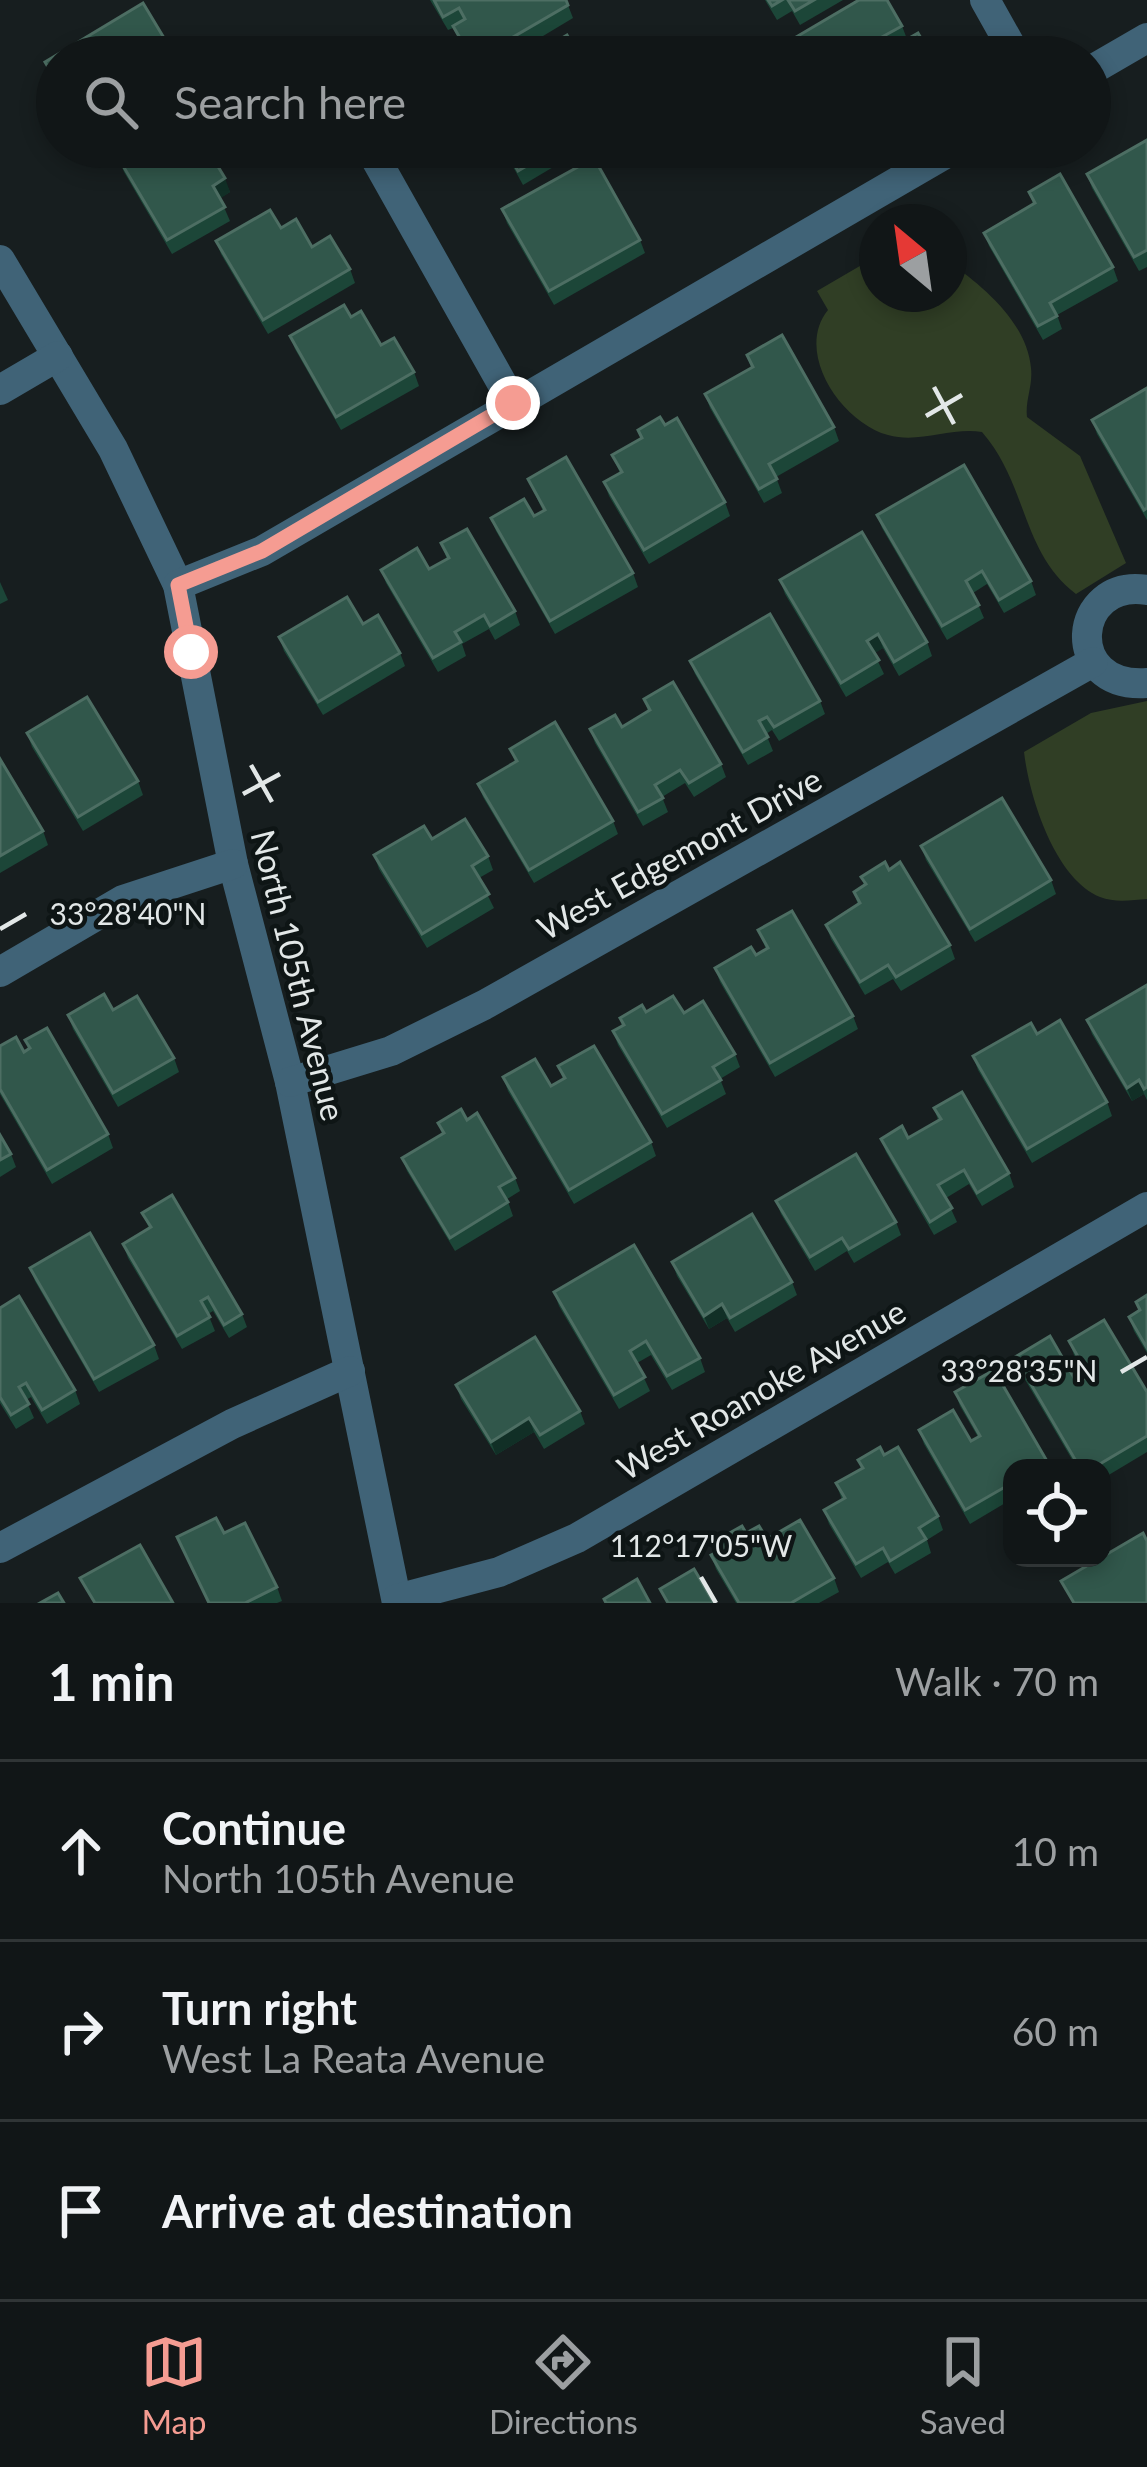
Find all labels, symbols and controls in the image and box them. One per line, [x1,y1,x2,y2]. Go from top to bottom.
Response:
search box [36,36,1111,168]
icon: search [78,69,144,135]
text: Search here [174,75,406,129]
north arrow [859,204,967,312]
route end [486,376,540,430]
route start [164,625,218,679]
street label: West Edgemont Drive [530,758,828,948]
street label: North 105th Avenue [244,825,354,1125]
text: 33°28'40"N [50,895,206,931]
street label: West Roanoke Avenue [610,1290,912,1488]
text: 33°28'35"N [941,1352,1097,1388]
map controls [1003,1459,1111,1567]
button: locate [1003,1459,1111,1567]
text: 112°17'05"W [610,1527,792,1563]
text: 1 min [48,1651,174,1712]
text: Walk · 70 m [895,1658,1099,1704]
text: Continue [162,1801,346,1855]
icon: ahead [48,1818,114,1884]
text: 10 m [1012,1828,1099,1874]
text: North 105th Avenue [162,1855,515,1901]
text: Turn right [162,1981,357,2035]
icon: right [48,1998,114,2064]
text: 60 m [1012,2008,1099,2054]
text: West La Reata Avenue [162,2035,545,2081]
icon: arrive [48,2178,114,2244]
text: Arrive at destination [162,2184,573,2238]
tab: Map [141,2329,207,2441]
tab: Directions [489,2329,638,2441]
tab: Saved [920,2329,1006,2441]

